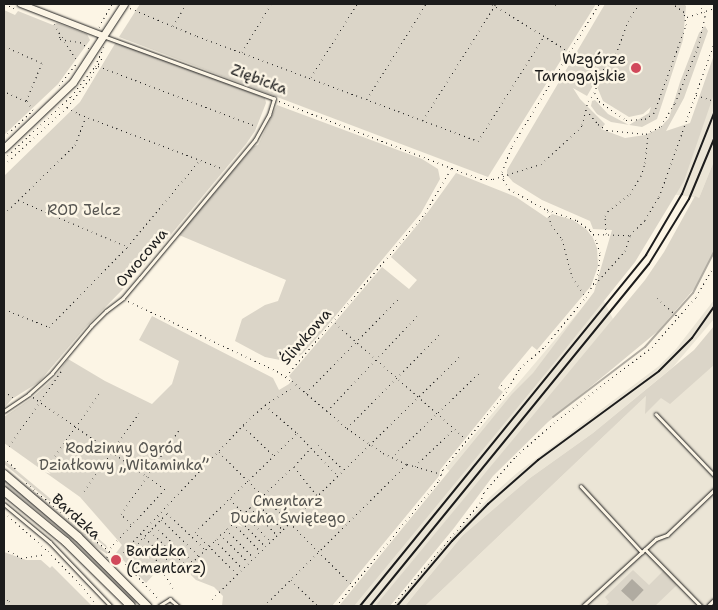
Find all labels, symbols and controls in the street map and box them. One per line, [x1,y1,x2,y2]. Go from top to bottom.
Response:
place label: Wzgórze Tarnogajskie [535,50,626,85]
street label: Ziębicka [228,61,290,99]
marker: Wzgórze Tarnogajskie [630,62,642,74]
park label: ROD Jelcz [47,202,121,220]
street label: Owocowa [112,225,172,291]
street label: Śliwkowa [277,305,335,369]
park label: Rodzinny Ogród Działkowy „Witaminka” [39,439,209,474]
street label: Bardzka [48,490,104,544]
park label: Cmentarz Ducha Świętego [231,492,345,527]
place label: Bardzka (Cmentarz) [126,542,206,577]
marker: Bardzka (Cmentarz) [110,554,122,566]

